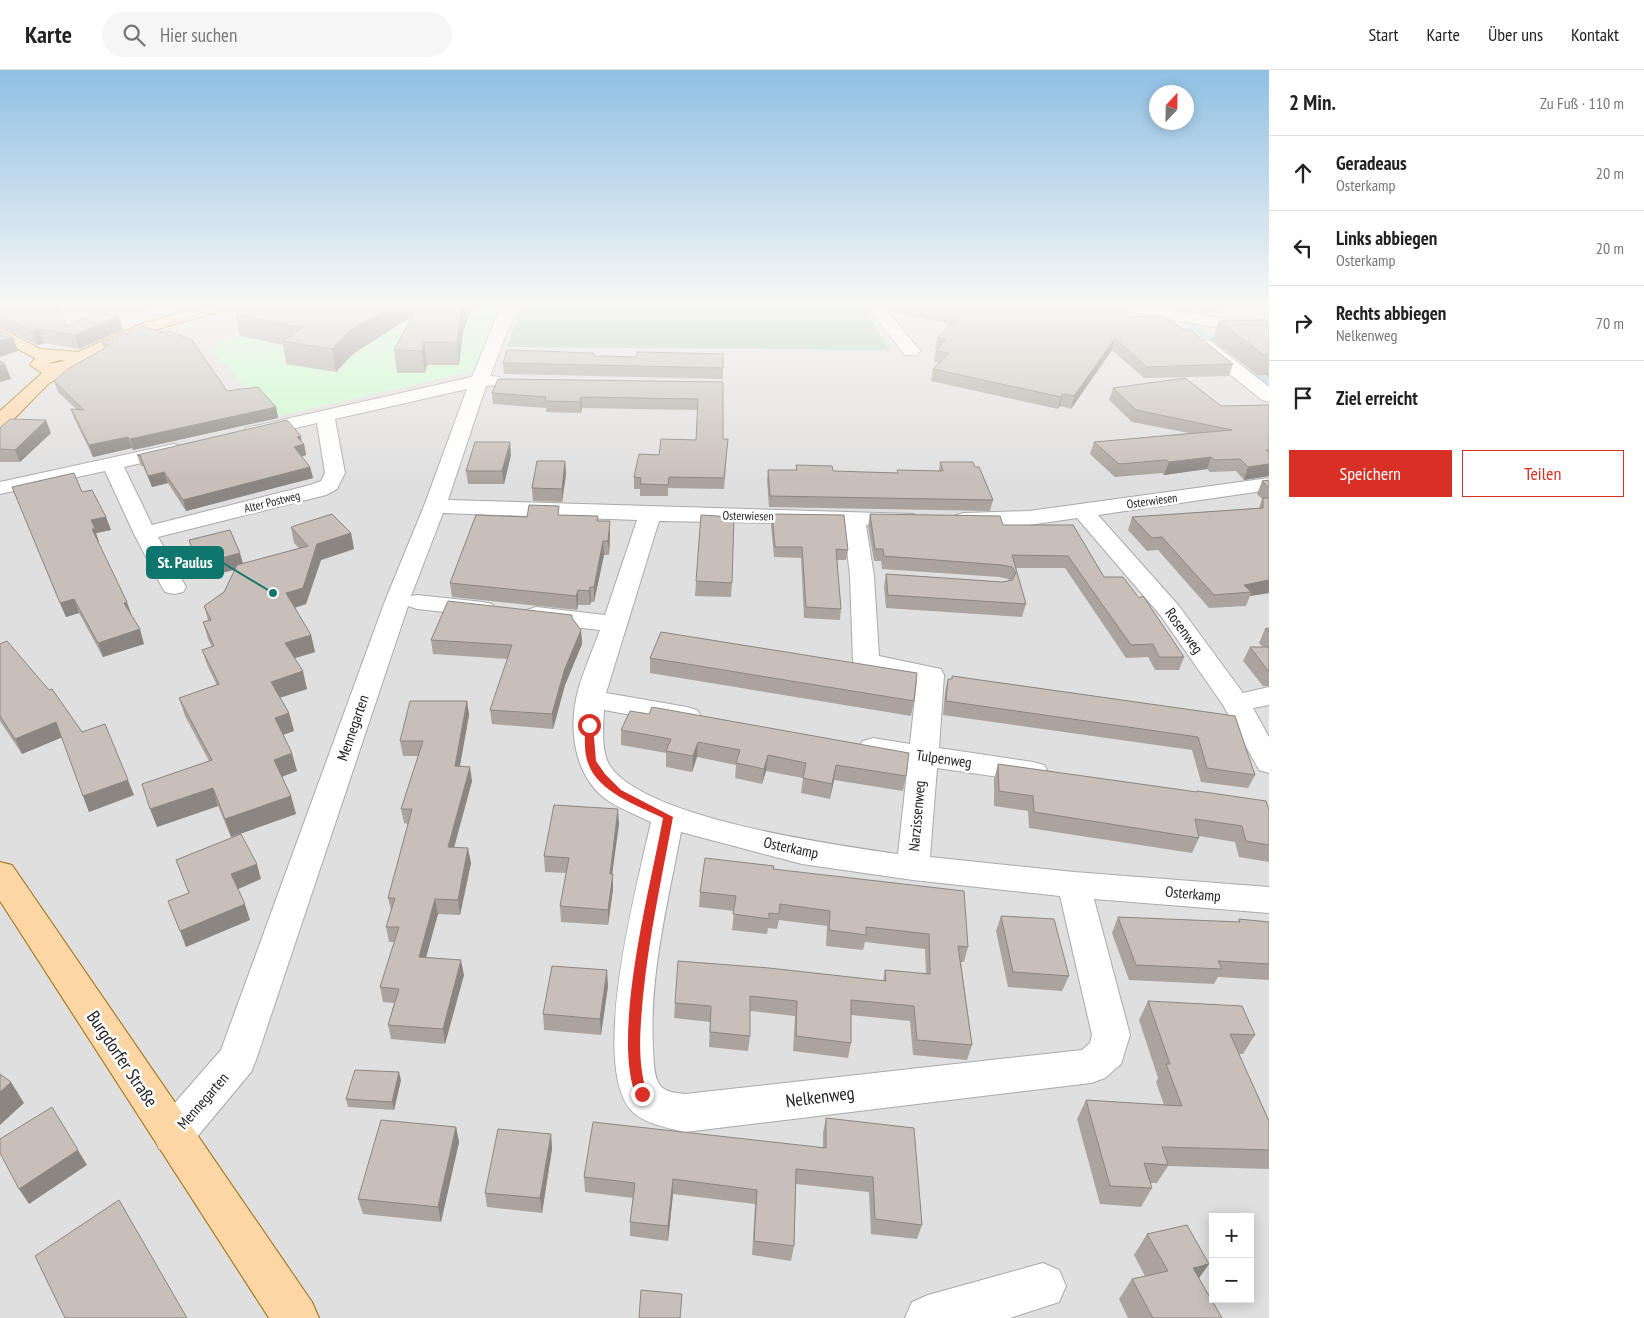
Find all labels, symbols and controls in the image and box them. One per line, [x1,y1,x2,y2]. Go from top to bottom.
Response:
search box [102,12,452,57]
text: Karte [25,19,72,50]
icon: search [120,21,148,49]
text: Hier suchen [160,23,237,47]
text: Start [1368,23,1399,46]
text: Karte [1427,23,1460,46]
text: Über uns [1488,23,1543,46]
text: Kontakt [1571,23,1619,46]
north arrow [1149,85,1194,130]
text: 2 Min. [1289,89,1336,116]
text: Zu Fuß · 110 m [1540,93,1624,113]
text: Geradeaus [1336,151,1407,175]
icon: ahead [1289,159,1317,187]
text: 20 m [1596,163,1624,183]
text: Osterkamp [1336,175,1395,195]
text: Links abbiegen [1336,226,1437,250]
icon: left [1289,234,1317,262]
text: 20 m [1596,238,1624,258]
text: Osterkamp [1336,250,1395,270]
text: Rechts abbiegen [1336,301,1446,325]
icon: right [1289,309,1317,337]
text: 70 m [1596,313,1624,333]
text: Nelkenweg [1336,325,1397,345]
icon: arrive [1289,384,1317,412]
text: Ziel erreicht [1336,386,1418,410]
button: Speichern [1289,450,1452,497]
button: Teilen [1462,450,1624,497]
street label: Alter Postweg [242,487,301,516]
street label: Osterwiesen [1126,490,1178,511]
street label: Osterwiesen [722,508,774,523]
callout: St. Paulus [147,547,223,578]
text: St. Paulus [157,552,213,572]
street label: Rosenweg [1161,604,1207,657]
street label: Mennegarten [332,692,373,763]
route start [578,714,601,737]
street label: Tulpenweg [915,745,973,772]
street label: Narzissenweg [904,780,929,852]
street label: Osterkamp [762,832,820,863]
street label: Osterkamp [1164,882,1222,905]
street label: Burgdorfer Straße [82,1006,163,1111]
street label: Mennegarten [173,1069,232,1133]
street label: Nelkenweg [784,1081,856,1112]
route end [631,1083,654,1106]
map controls [1209,1213,1254,1303]
button: + [1209,1213,1254,1258]
button: − [1209,1258,1254,1303]

